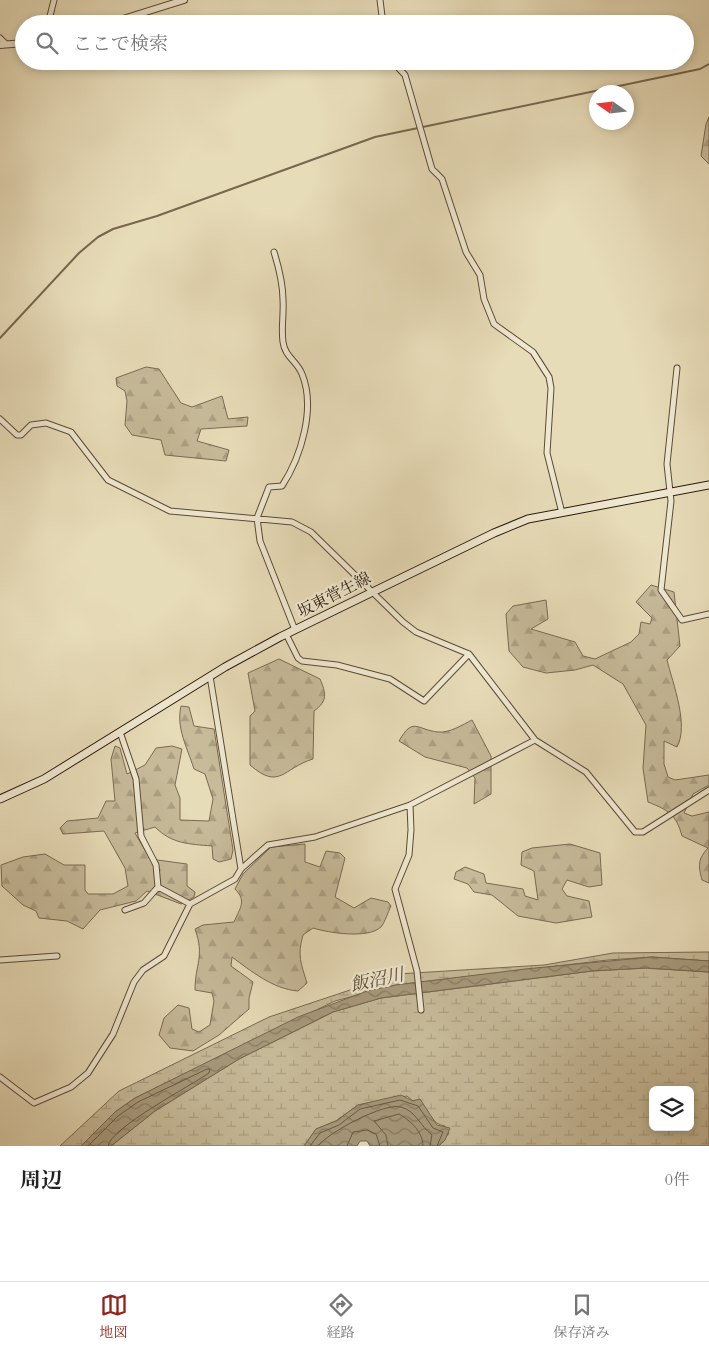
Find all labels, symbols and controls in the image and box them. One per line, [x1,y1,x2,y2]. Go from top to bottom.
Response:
search box [15,15,694,70]
icon: search [33,29,61,57]
text: ここで検索 [73,31,168,57]
north arrow [589,85,634,130]
street label: 坂東菅生線 [293,567,375,623]
water label: 飯沼川 [348,962,408,998]
map controls [649,1086,694,1131]
button: layers [649,1086,694,1131]
text: 周辺 [20,1166,62,1195]
text: 0件 [665,1169,689,1191]
tab: 地図 [100,1291,128,1342]
tab: 経路 [327,1291,355,1342]
tab: 保存済み [554,1291,610,1342]

